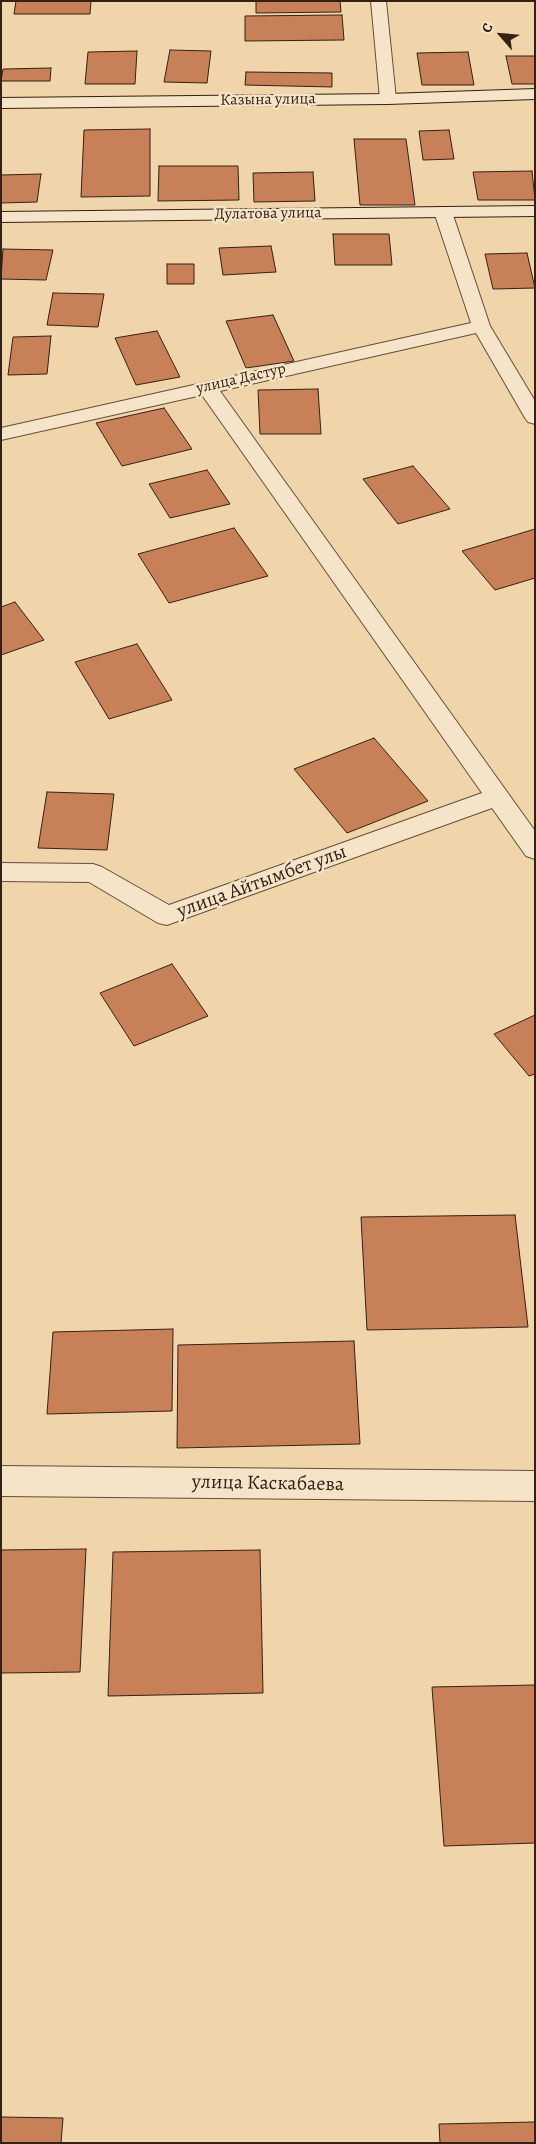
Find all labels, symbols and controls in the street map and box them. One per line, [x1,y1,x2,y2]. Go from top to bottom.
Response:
north arrow [476,10,526,60]
text: С [477,20,498,36]
street label: Казына улица [220,90,316,110]
street label: Дулатова улица [214,203,322,225]
street label: улица Дастур [194,359,288,399]
street label: улица Айтымбет улы [174,840,350,924]
street label: улица Каскабаева [192,1471,344,1497]

